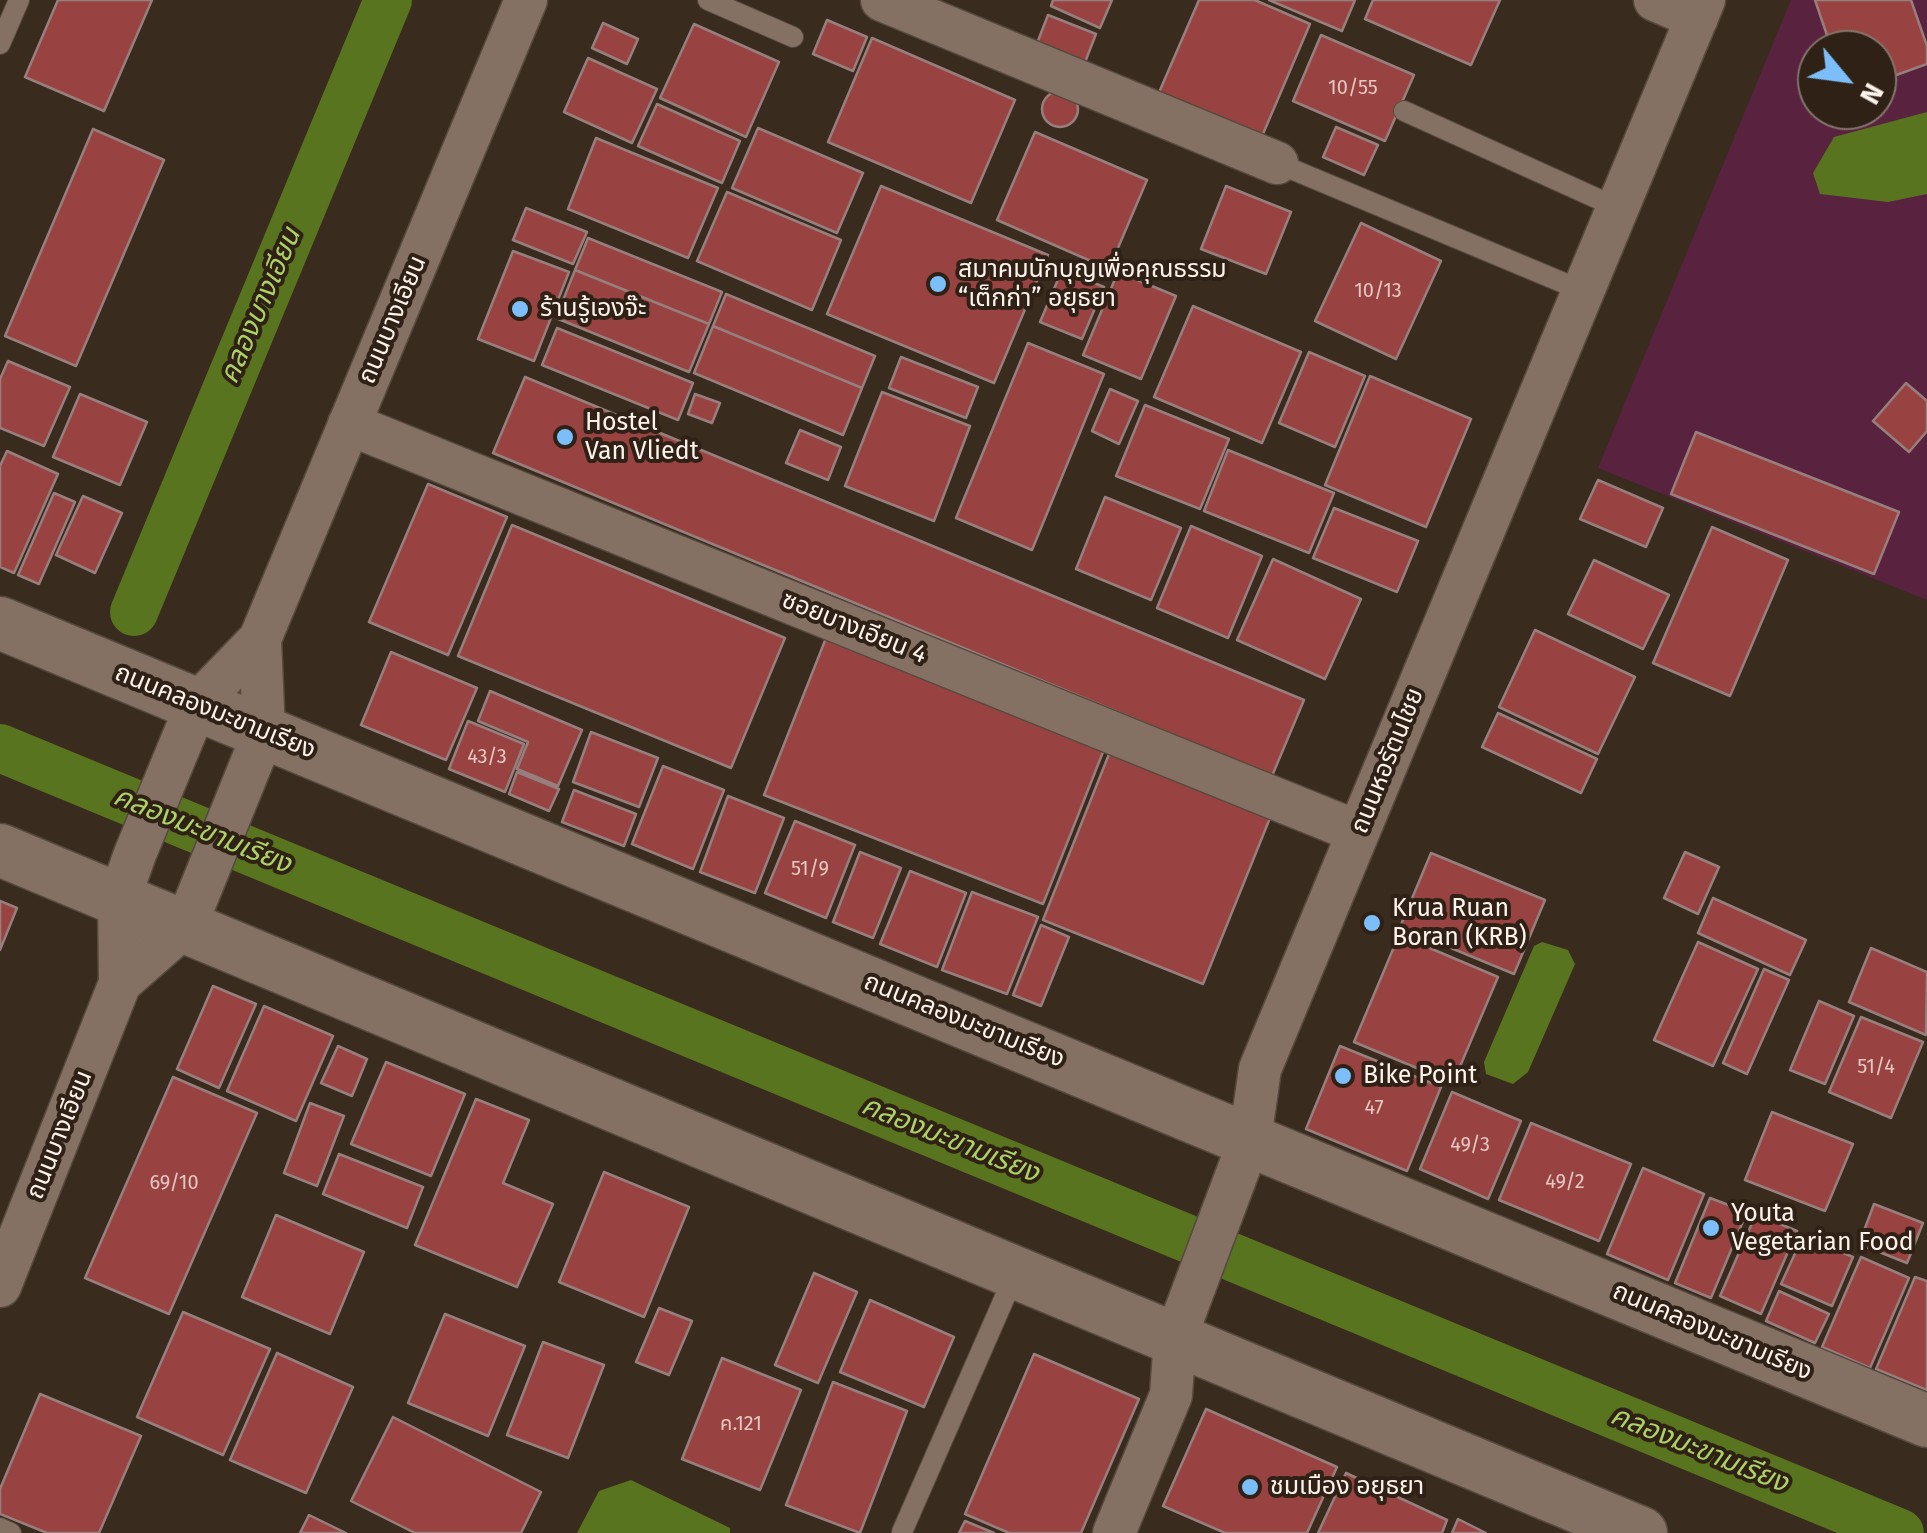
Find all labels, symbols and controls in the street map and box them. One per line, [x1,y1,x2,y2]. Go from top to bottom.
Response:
north arrow [1797,30,1897,130]
house number: 10/55 [1328,76,1378,100]
text: N [1853,78,1891,110]
water label: คลองบางเอียน [213,223,309,389]
street label: ถนนบางเอียน [353,252,433,388]
place label: สมาคมนักบุญเพื่อคุณธรรม “เต็กก่า” อยุธยา [958,255,1227,314]
marker: สมาคมนักบุญเพื่อคุณธรรม “เต็กก่า” อยุธยา [927,273,949,295]
house number: 10/13 [1354,279,1402,303]
place label: ร้านรู้เองจ๊ะ [540,294,647,324]
marker: ร้านรู้เองจ๊ะ [509,298,531,320]
place label: Hostel Van Vliedt [585,408,699,467]
marker: Hostel Van Vliedt [554,426,576,448]
street label: ซอยบางเอียน 4 [777,585,931,671]
street label: ถนนคลองมะขามเรียง [110,658,320,766]
street label: ถนนหอรัตนไชย [1345,684,1431,838]
house number: 43/3 [467,745,507,769]
water label: คลองมะขามเรียง [108,780,296,882]
house number: 51/9 [791,857,829,881]
place label: Krua Ruan Boran (KRB) [1392,894,1527,953]
marker: Krua Ruan Boran (KRB) [1361,912,1383,934]
street label: ถนนคลองมะขามเรียง [859,967,1069,1075]
house number: 51/4 [1857,1055,1895,1079]
place label: Bike Point [1363,1061,1477,1091]
marker: Bike Point [1332,1065,1354,1087]
street label: ถนนบางเอียน [21,1066,99,1204]
water label: คลองมะขามเรียง [856,1089,1044,1191]
house number: 47 [1364,1096,1384,1120]
house number: 49/3 [1450,1133,1490,1157]
house number: 49/2 [1545,1170,1585,1194]
house number: 69/10 [149,1171,199,1195]
place label: Youta Vegetarian Food [1731,1199,1914,1258]
marker: Youta Vegetarian Food [1700,1217,1722,1239]
street label: ถนนคลองมะขามเรียง [1608,1276,1816,1388]
water label: คลองมะขามเรียง [1605,1399,1793,1501]
house number: ค.121 [720,1412,762,1436]
place label: ชมเมือง อยุธยา [1270,1472,1424,1502]
marker: ชมเมือง อยุธยา [1239,1476,1261,1498]

